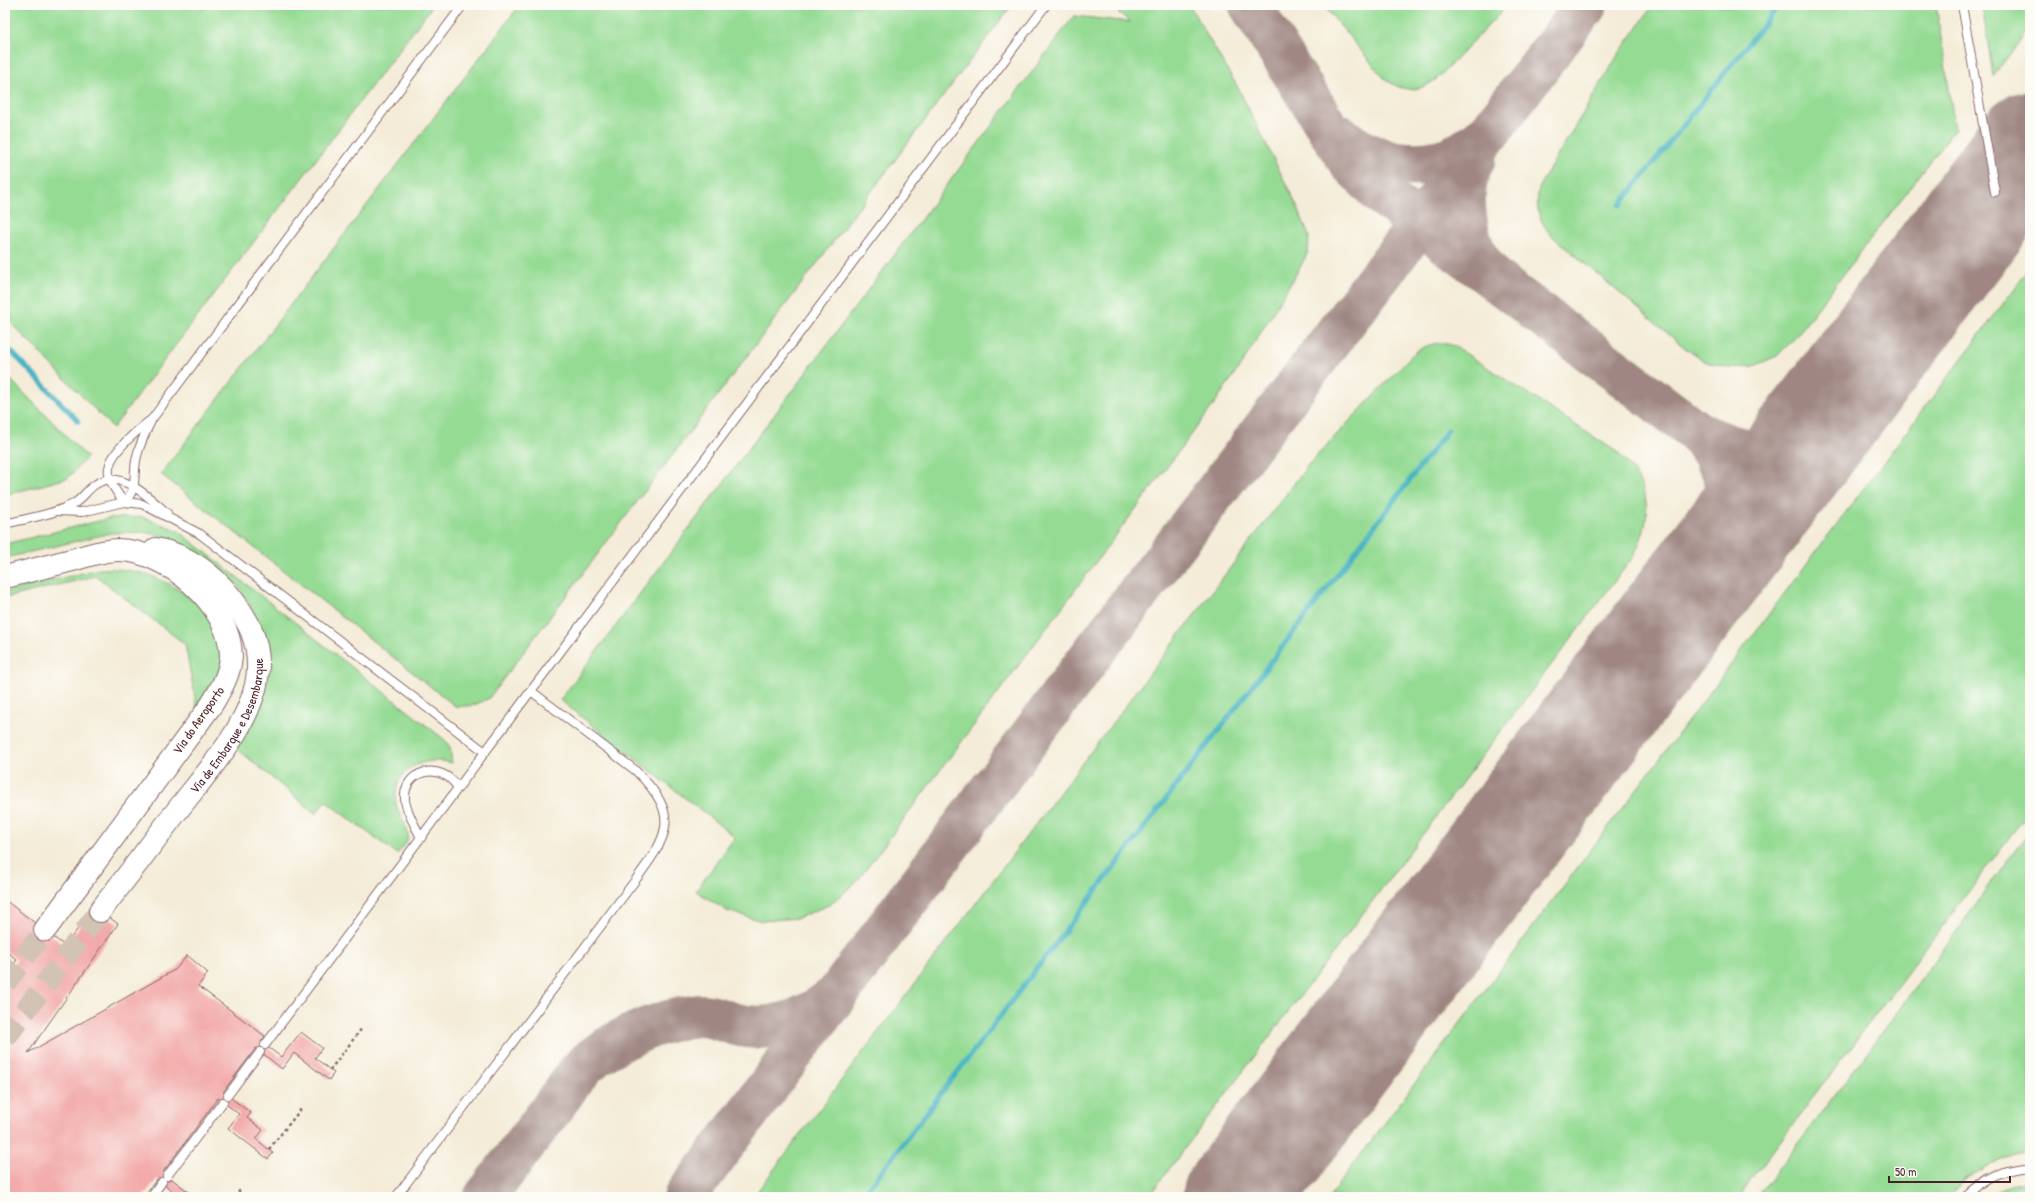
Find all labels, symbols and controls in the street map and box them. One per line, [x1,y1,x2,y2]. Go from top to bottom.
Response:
street label: Via de Embarque e Desembarque [185,658,267,797]
street label: Via do Aeroporto [168,683,228,757]
scale bar [1889,1158,2010,1184]
text: 50 m [1895,1163,1916,1180]

